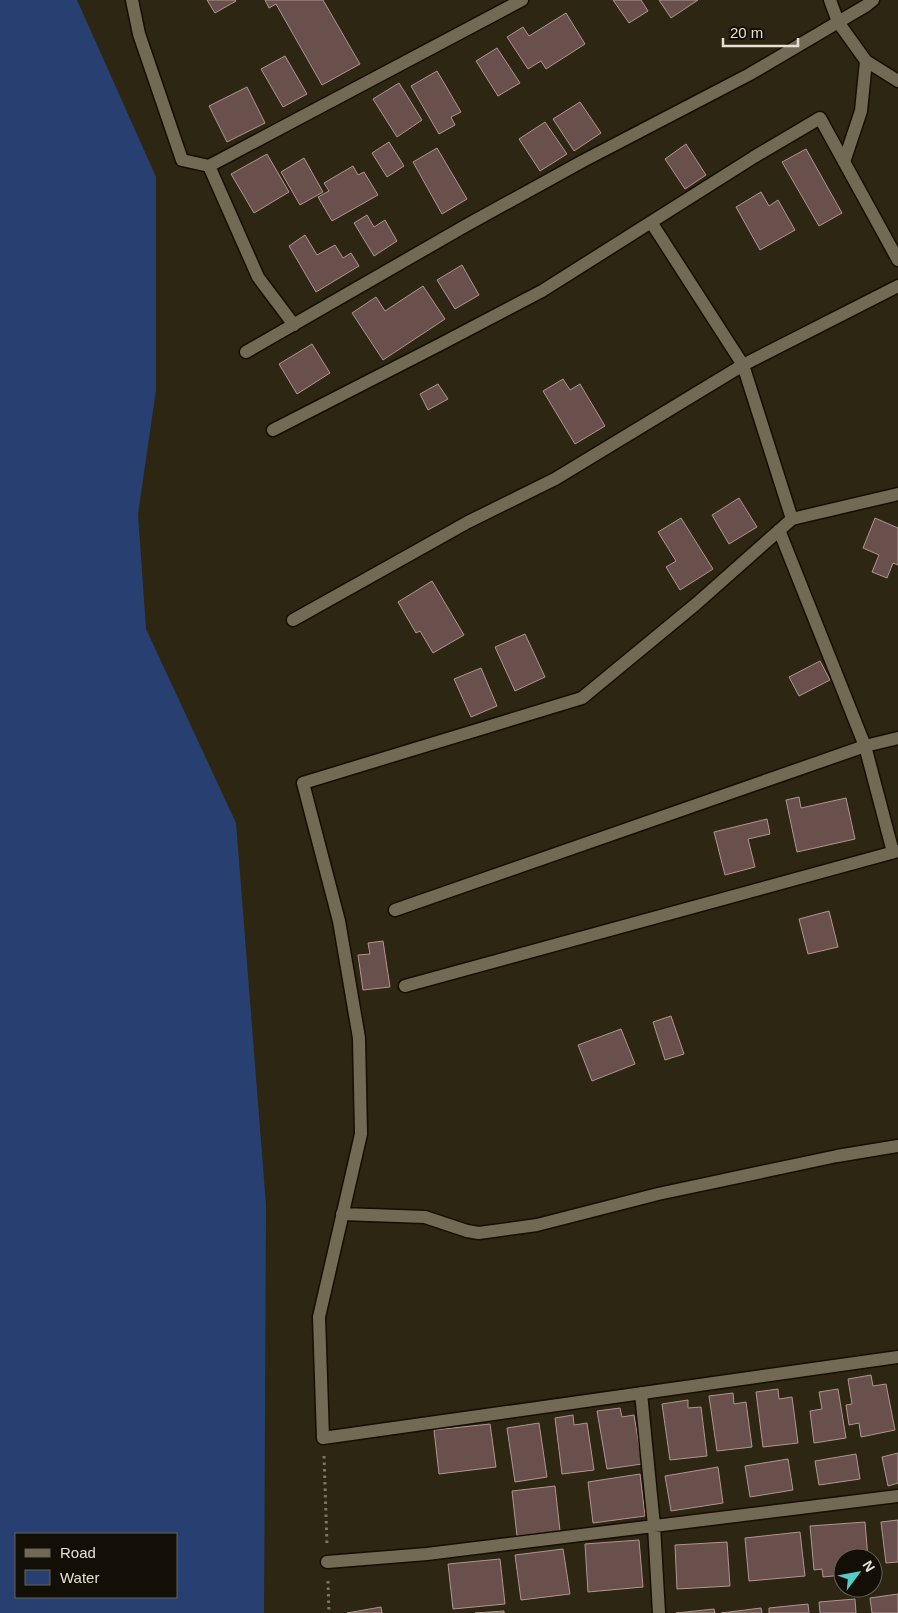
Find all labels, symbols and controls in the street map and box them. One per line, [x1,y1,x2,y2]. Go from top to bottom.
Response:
scale bar [723,15,798,47]
text: 20 m [730,24,763,41]
legend [15,1533,178,1598]
text: Road [60,1544,96,1561]
north arrow [833,1548,883,1598]
text: N [860,1558,878,1575]
text: Water [60,1569,99,1586]

